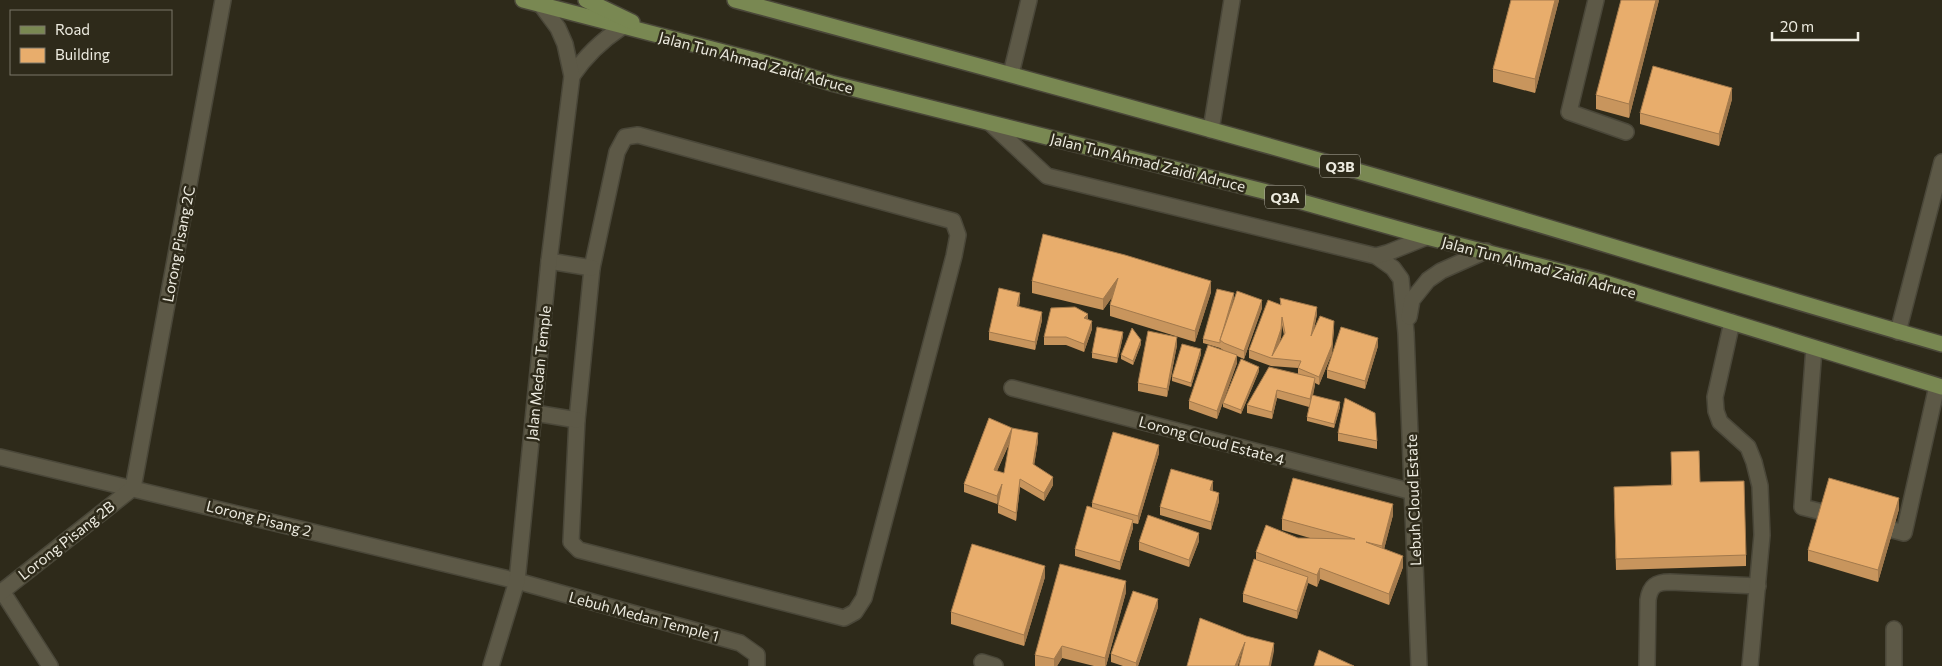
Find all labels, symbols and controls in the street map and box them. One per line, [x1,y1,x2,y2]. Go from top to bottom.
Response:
legend [10,10,172,75]
scale bar [1772,10,1858,42]
text: 20 m [1780,17,1814,35]
text: Road [55,20,90,38]
street label: Jalan Tun Ahmad Zaidi Adruce [657,27,855,97]
text: Building [55,45,110,63]
street label: Jalan Tun Ahmad Zaidi Adruce [1049,129,1248,195]
road number: Q3B [1320,154,1360,178]
street label: Lorong Pisang 2C [158,184,198,304]
road number: Q3A [1265,186,1305,208]
street label: Jalan Tun Ahmad Zaidi Adruce [1440,232,1638,302]
street label: Jalan Medan Temple [522,305,554,441]
street label: Lorong Cloud Estate 4 [1137,412,1287,468]
street label: Lebuh Cloud Estate [1402,434,1424,566]
street label: Lorong Pisang 2 [205,496,313,540]
street label: Lorong Pisang 2B [14,497,118,583]
street label: Lebuh Medan Temple 1 [567,587,721,645]

